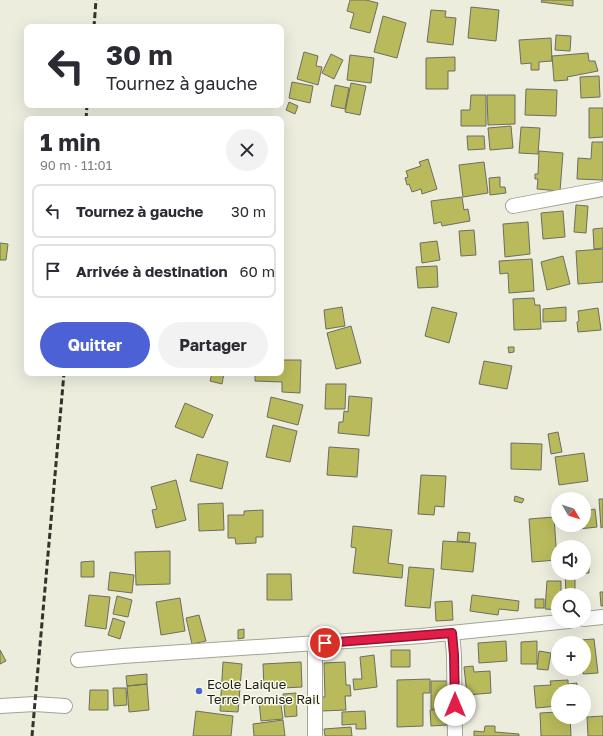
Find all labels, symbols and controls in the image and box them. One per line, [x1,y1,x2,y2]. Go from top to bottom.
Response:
text: 30 m [106,38,173,71]
icon: left [40,40,92,92]
text: Tournez à gauche [106,72,258,94]
text: 1 min [40,127,100,156]
button: close [226,129,268,171]
text: 90 m · 11:01 [40,157,112,173]
icon: left [42,200,64,222]
text: Tournez à gauche [76,202,203,220]
text: 30 m [231,202,266,220]
icon: arrive [42,260,64,282]
text: Arrivée à destination [76,262,228,280]
text: 60 m [240,262,275,280]
button: Quitter [40,322,150,368]
button: Partager [158,322,268,368]
north arrow [551,492,591,532]
map controls [551,492,591,724]
button: sound [551,540,591,580]
button: search [551,588,591,628]
pin [308,626,342,660]
icon: arrive [314,632,336,654]
button: + [551,636,591,676]
place label: Ecole Laique Terre Promise Rail [207,676,320,707]
position arrow [434,684,476,726]
button: − [551,684,591,724]
marker: Ecole Laique Terre Promise Rail [194,686,204,696]

